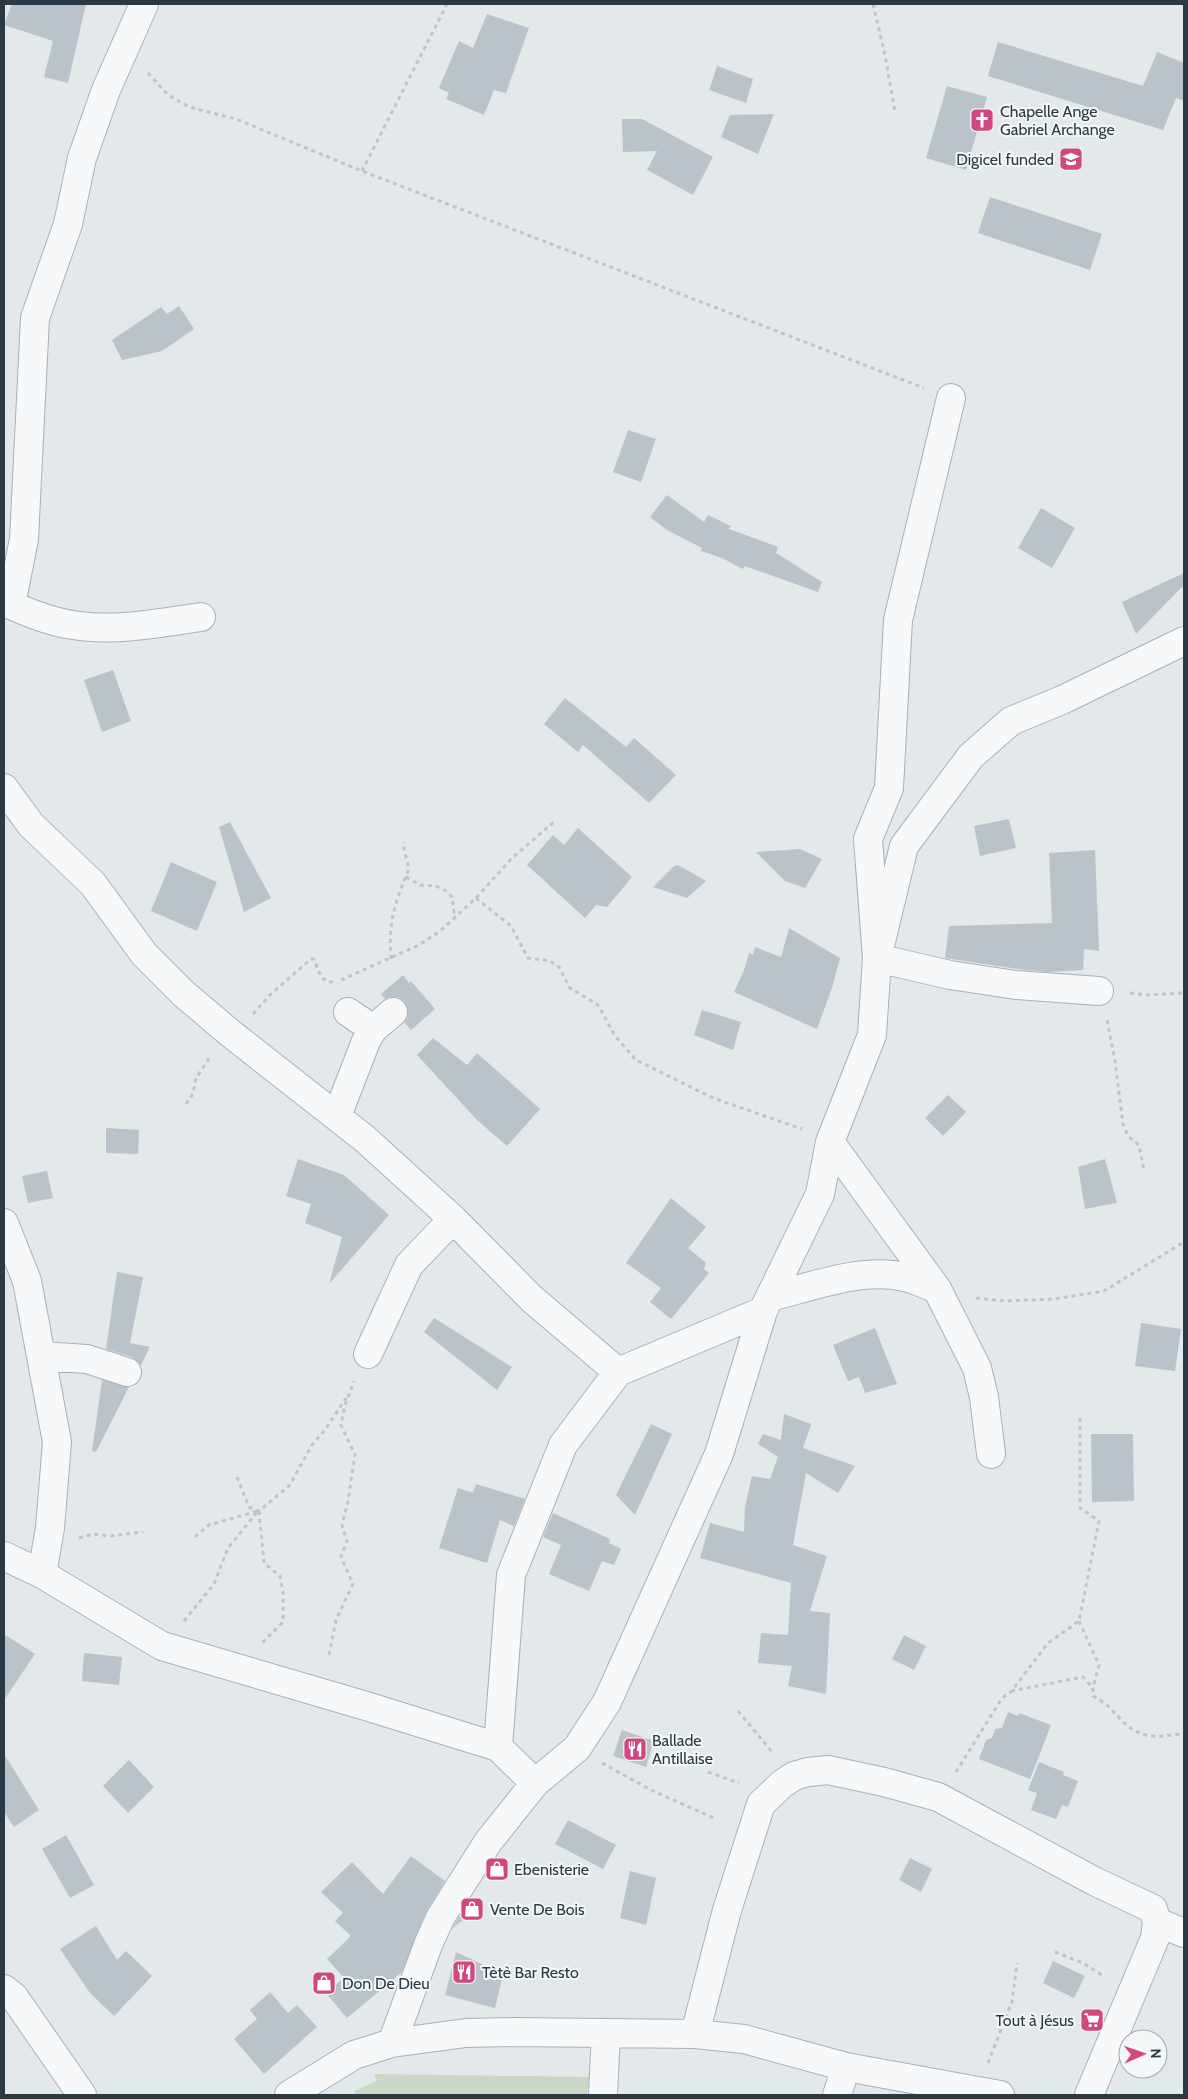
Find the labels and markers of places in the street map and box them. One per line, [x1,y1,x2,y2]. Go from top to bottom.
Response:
place label: Chapelle Ange Gabriel Archange [1000,102,1115,139]
church icon: Chapelle Ange Gabriel Archange [969,107,995,133]
school or university icon: Digicel funded [1058,146,1084,172]
place label: Digicel funded [956,150,1054,169]
place label: Ballade Antillaise [652,1731,713,1768]
restaurant icon: Ballade Antillaise [622,1736,648,1762]
shop icon: Ebenisterie [484,1856,510,1882]
place label: Ebenisterie [514,1860,589,1879]
shop icon: Vente De Bois [459,1896,485,1922]
place label: Vente De Bois [490,1900,585,1919]
restaurant icon: Tètè Bar Resto [451,1959,477,1985]
place label: Tètè Bar Resto [482,1963,579,1982]
shop icon: Don De Dieu [311,1970,337,1996]
place label: Don De Dieu [342,1974,430,1993]
supermarket icon: Tout à Jésus [1079,2007,1105,2033]
place label: Tout à Jésus [996,2011,1074,2030]

